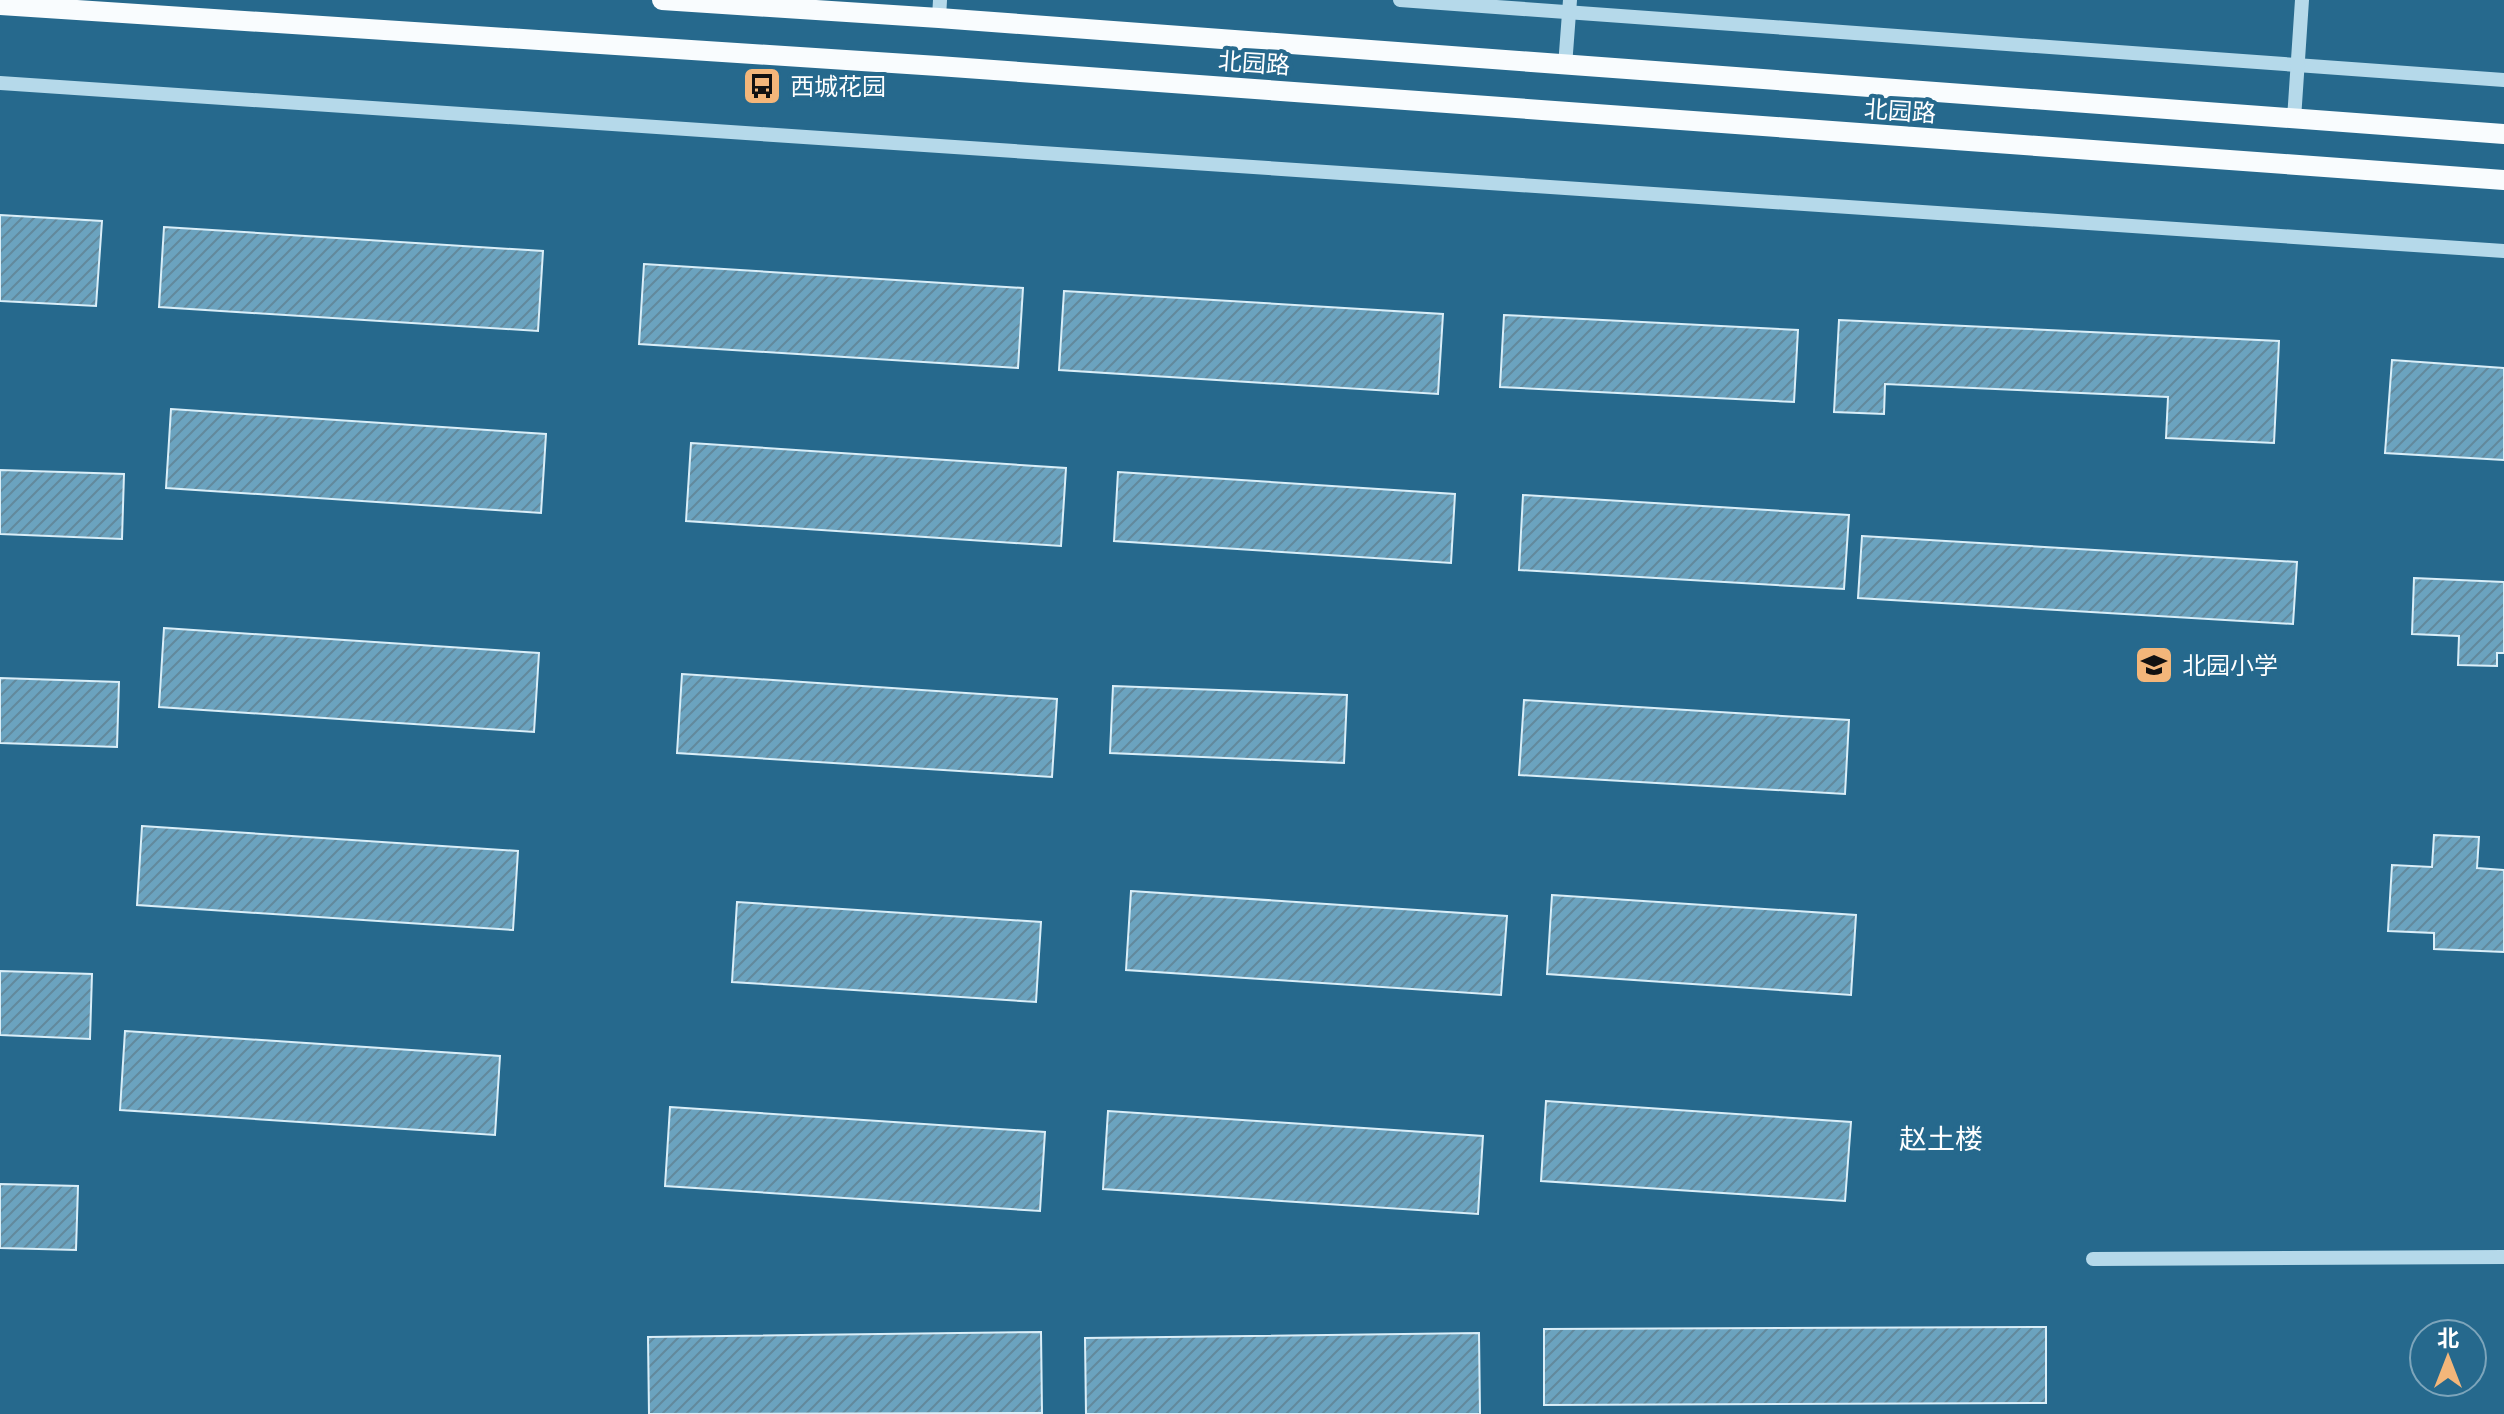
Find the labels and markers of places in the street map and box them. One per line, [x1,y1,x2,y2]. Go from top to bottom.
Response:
bus stop icon: 西城花园 [741,65,783,107]
place label: 西城花园 [790,72,886,101]
school or university icon: 北园小学 [2133,644,2175,686]
place label: 北园小学 [2182,651,2278,680]

